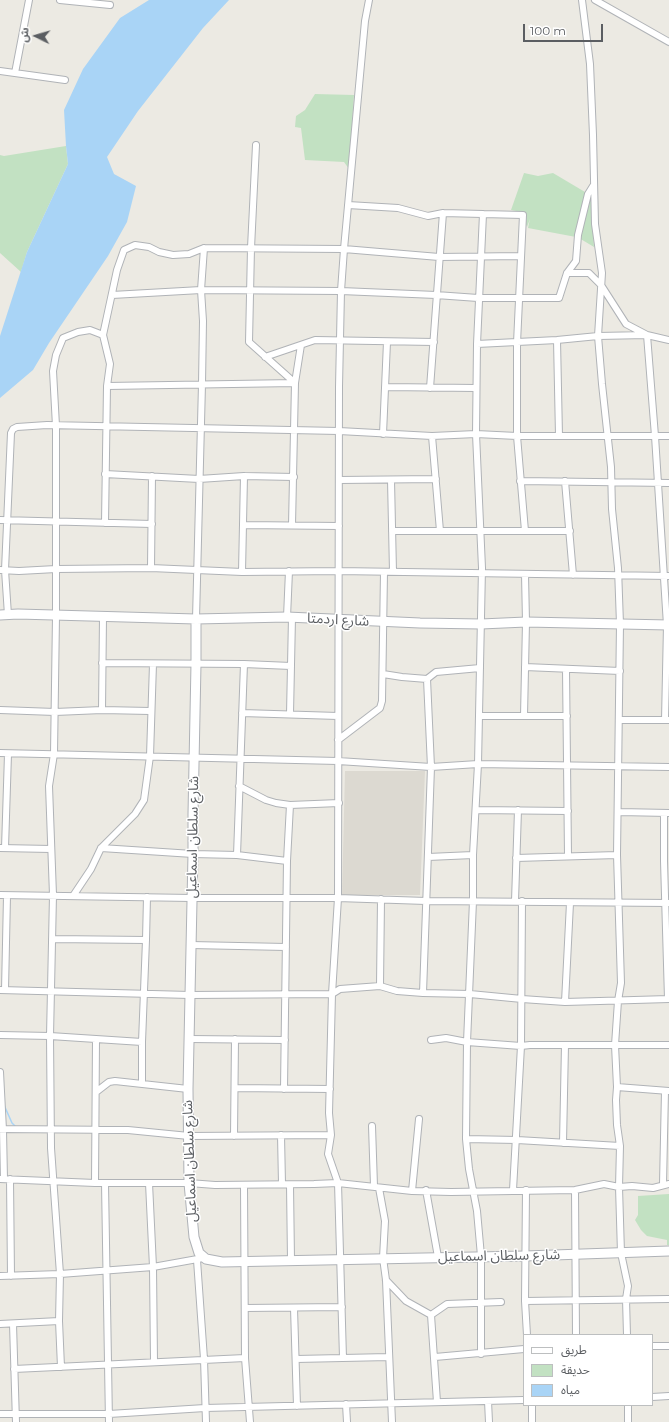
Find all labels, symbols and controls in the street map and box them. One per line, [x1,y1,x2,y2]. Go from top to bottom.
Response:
north arrow [16,16,56,56]
scale bar [525,16,605,42]
text: 100 m [530,23,566,38]
text: ش [16,27,32,43]
street label: شارع اردمتا [306,610,370,630]
street label: شارع سلطان اسماعيل [184,776,202,898]
street label: شارع سلطان اسماعيل [179,1100,201,1222]
street label: شارع سلطان اسماعيل [438,1247,560,1265]
legend [523,1334,653,1406]
text: طريق [561,1342,587,1357]
text: حديقة [561,1362,590,1377]
text: مياه [561,1382,580,1397]

